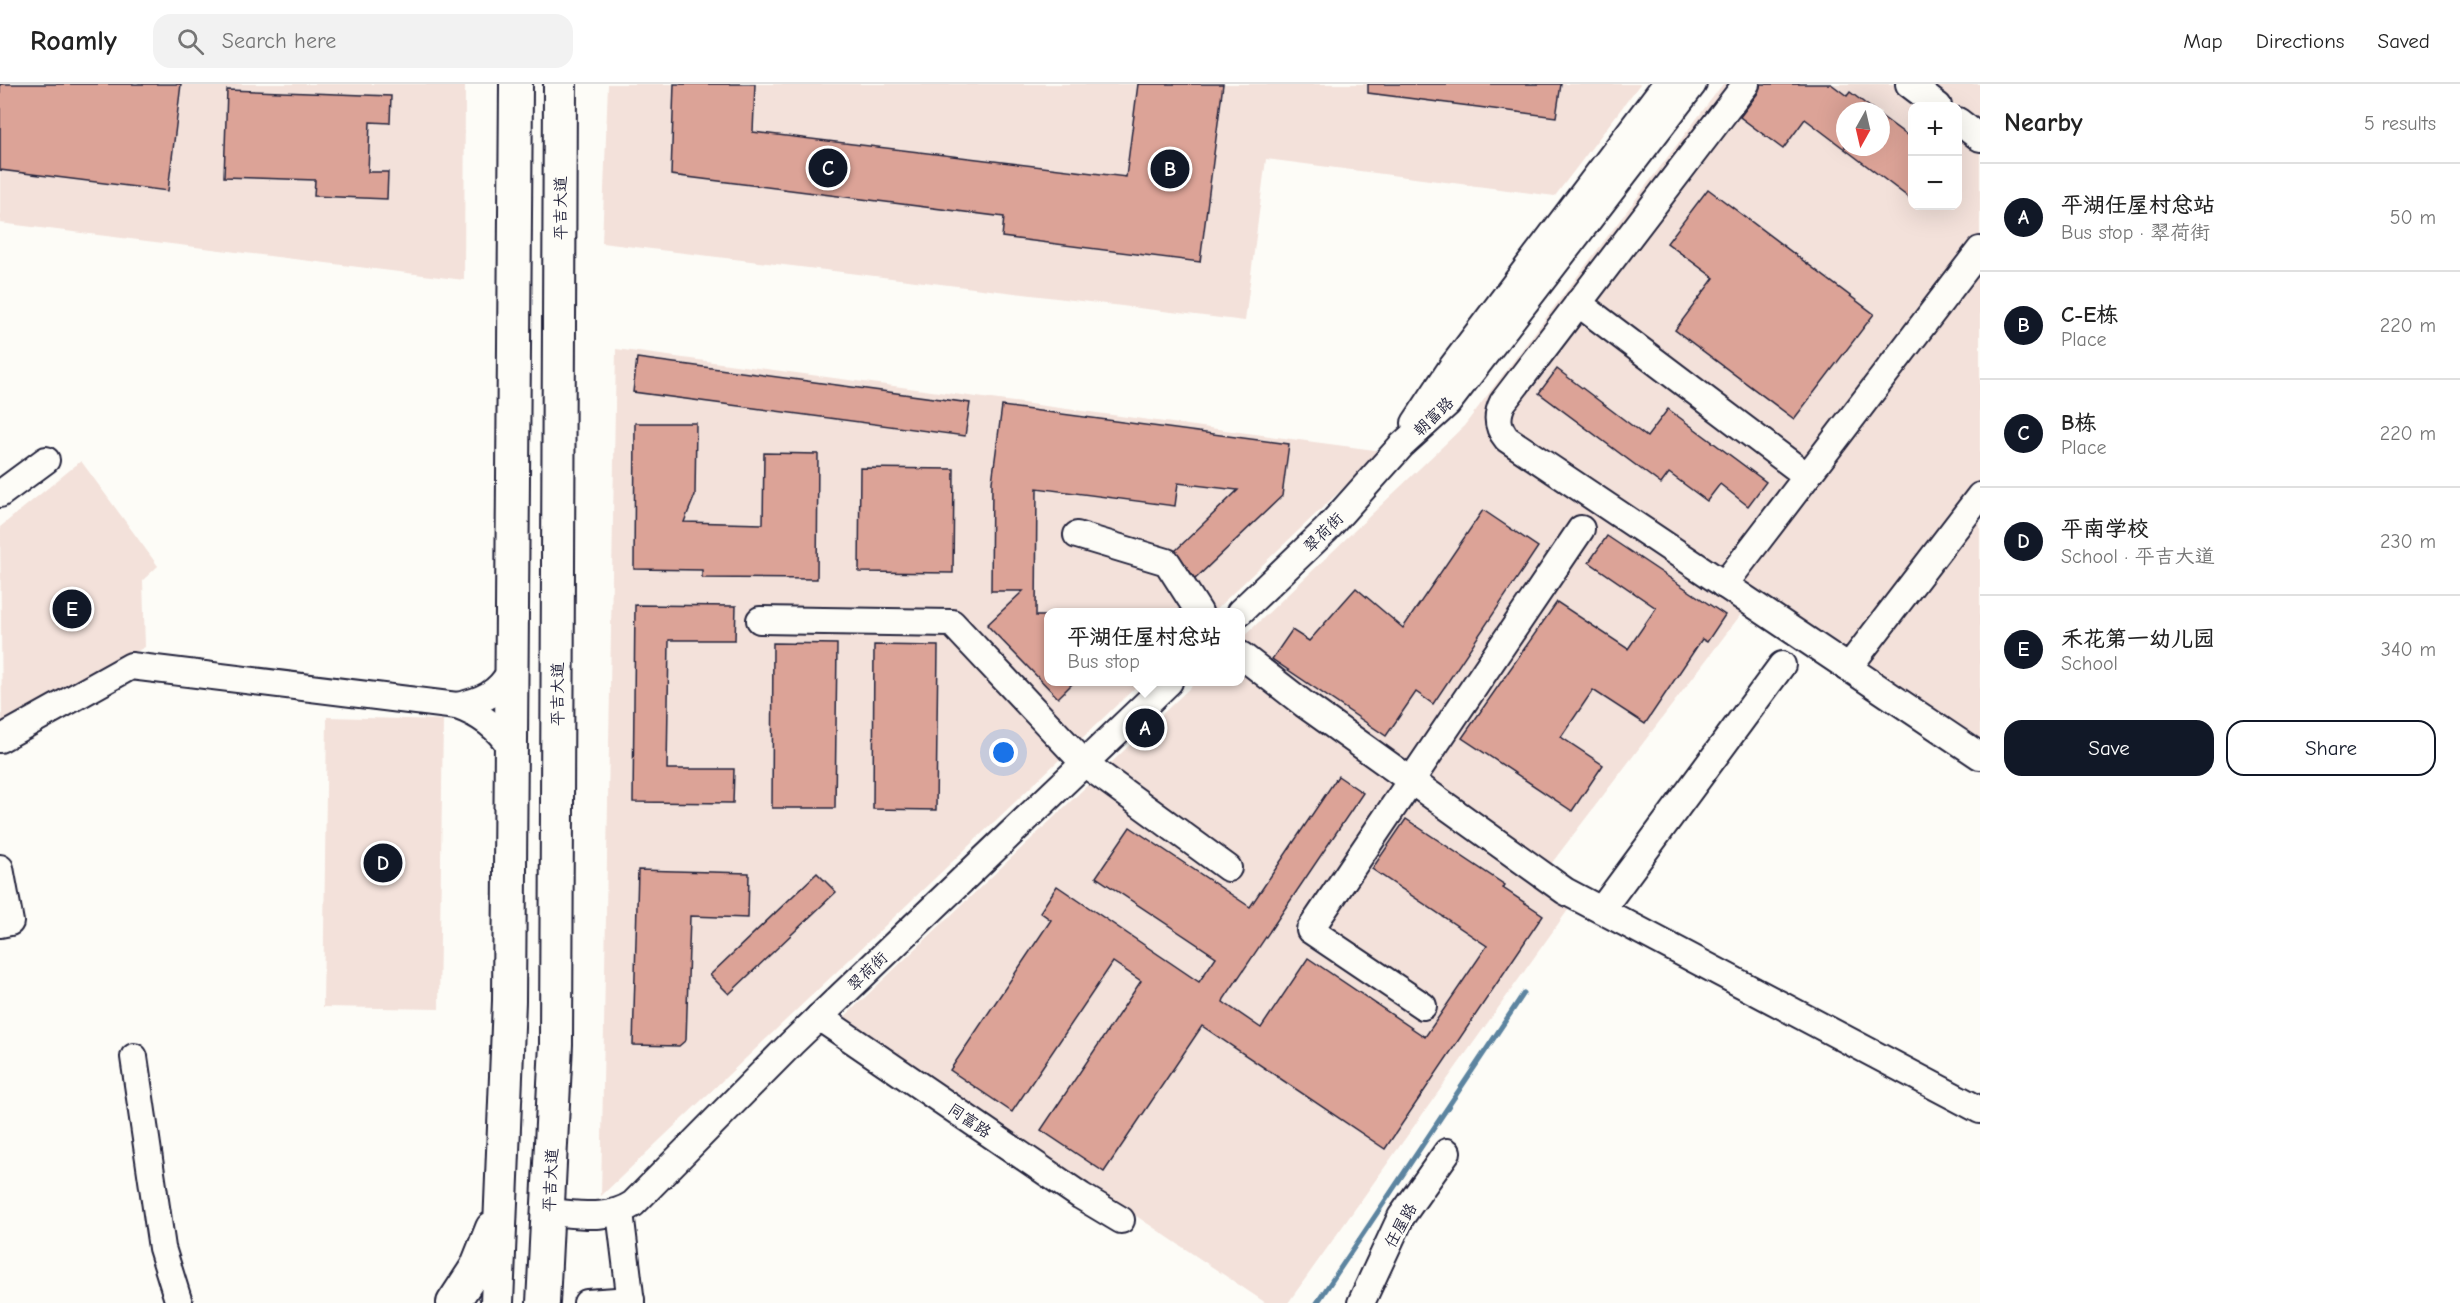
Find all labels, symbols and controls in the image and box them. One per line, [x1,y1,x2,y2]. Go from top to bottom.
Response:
search box [153,14,573,68]
text: Roamly [30,25,117,57]
icon: search [174,25,207,58]
text: Search here [222,28,336,54]
text: Map [2183,29,2223,53]
text: Directions [2256,29,2345,53]
text: Saved [2378,29,2430,53]
north arrow [1836,102,1890,156]
map controls [1908,102,1962,210]
button: + [1908,102,1962,156]
text: Nearby [2004,108,2083,138]
text: 5 results [2364,112,2436,135]
pin: C [808,146,848,190]
pin: B [1150,146,1190,191]
button: − [1908,156,1962,210]
street label: 平吉大道 [552,176,570,240]
text: 平湖任屋村总站 [2061,192,2215,218]
text: A [2018,206,2029,229]
text: 50 m [2390,206,2436,229]
text: Bus stop · 翠荷街 [2061,221,2210,244]
text: C-E栋 [2061,302,2118,328]
text: B [2017,314,2030,337]
text: 220 m [2380,314,2436,337]
text: Place [2061,328,2107,351]
street label: 朝富路 [1410,394,1457,440]
text: B栋 [2061,410,2096,436]
text: C [2017,422,2030,445]
text: 220 m [2380,422,2436,445]
text: Place [2061,436,2107,459]
street label: 翠荷街 [1300,509,1347,556]
text: 平南学校 [2061,516,2149,542]
text: D [2017,530,2030,553]
text: 230 m [2380,530,2436,553]
text: School · 平吉大道 [2061,545,2215,568]
pin: E [52,586,92,632]
popup [1044,608,1245,686]
text: 平湖任屋村总站 [1067,624,1222,650]
text: 禾花第一幼儿园 [2061,626,2215,652]
text: E [2018,638,2029,661]
text: 340 m [2381,638,2436,661]
text: Bus stop [1067,650,1140,673]
text: School [2061,652,2118,675]
street label: 平吉大道 [549,662,567,726]
pin: A [1126,706,1164,750]
button: Save [2004,720,2214,776]
button: Share [2226,720,2436,776]
your location [989,738,1018,767]
pin: D [364,840,403,886]
street label: 翠荷街 [844,949,891,995]
street label: 同富路 [945,1100,994,1142]
street label: 平吉大道 [540,1148,562,1212]
street label: 任屋路 [1381,1200,1420,1251]

